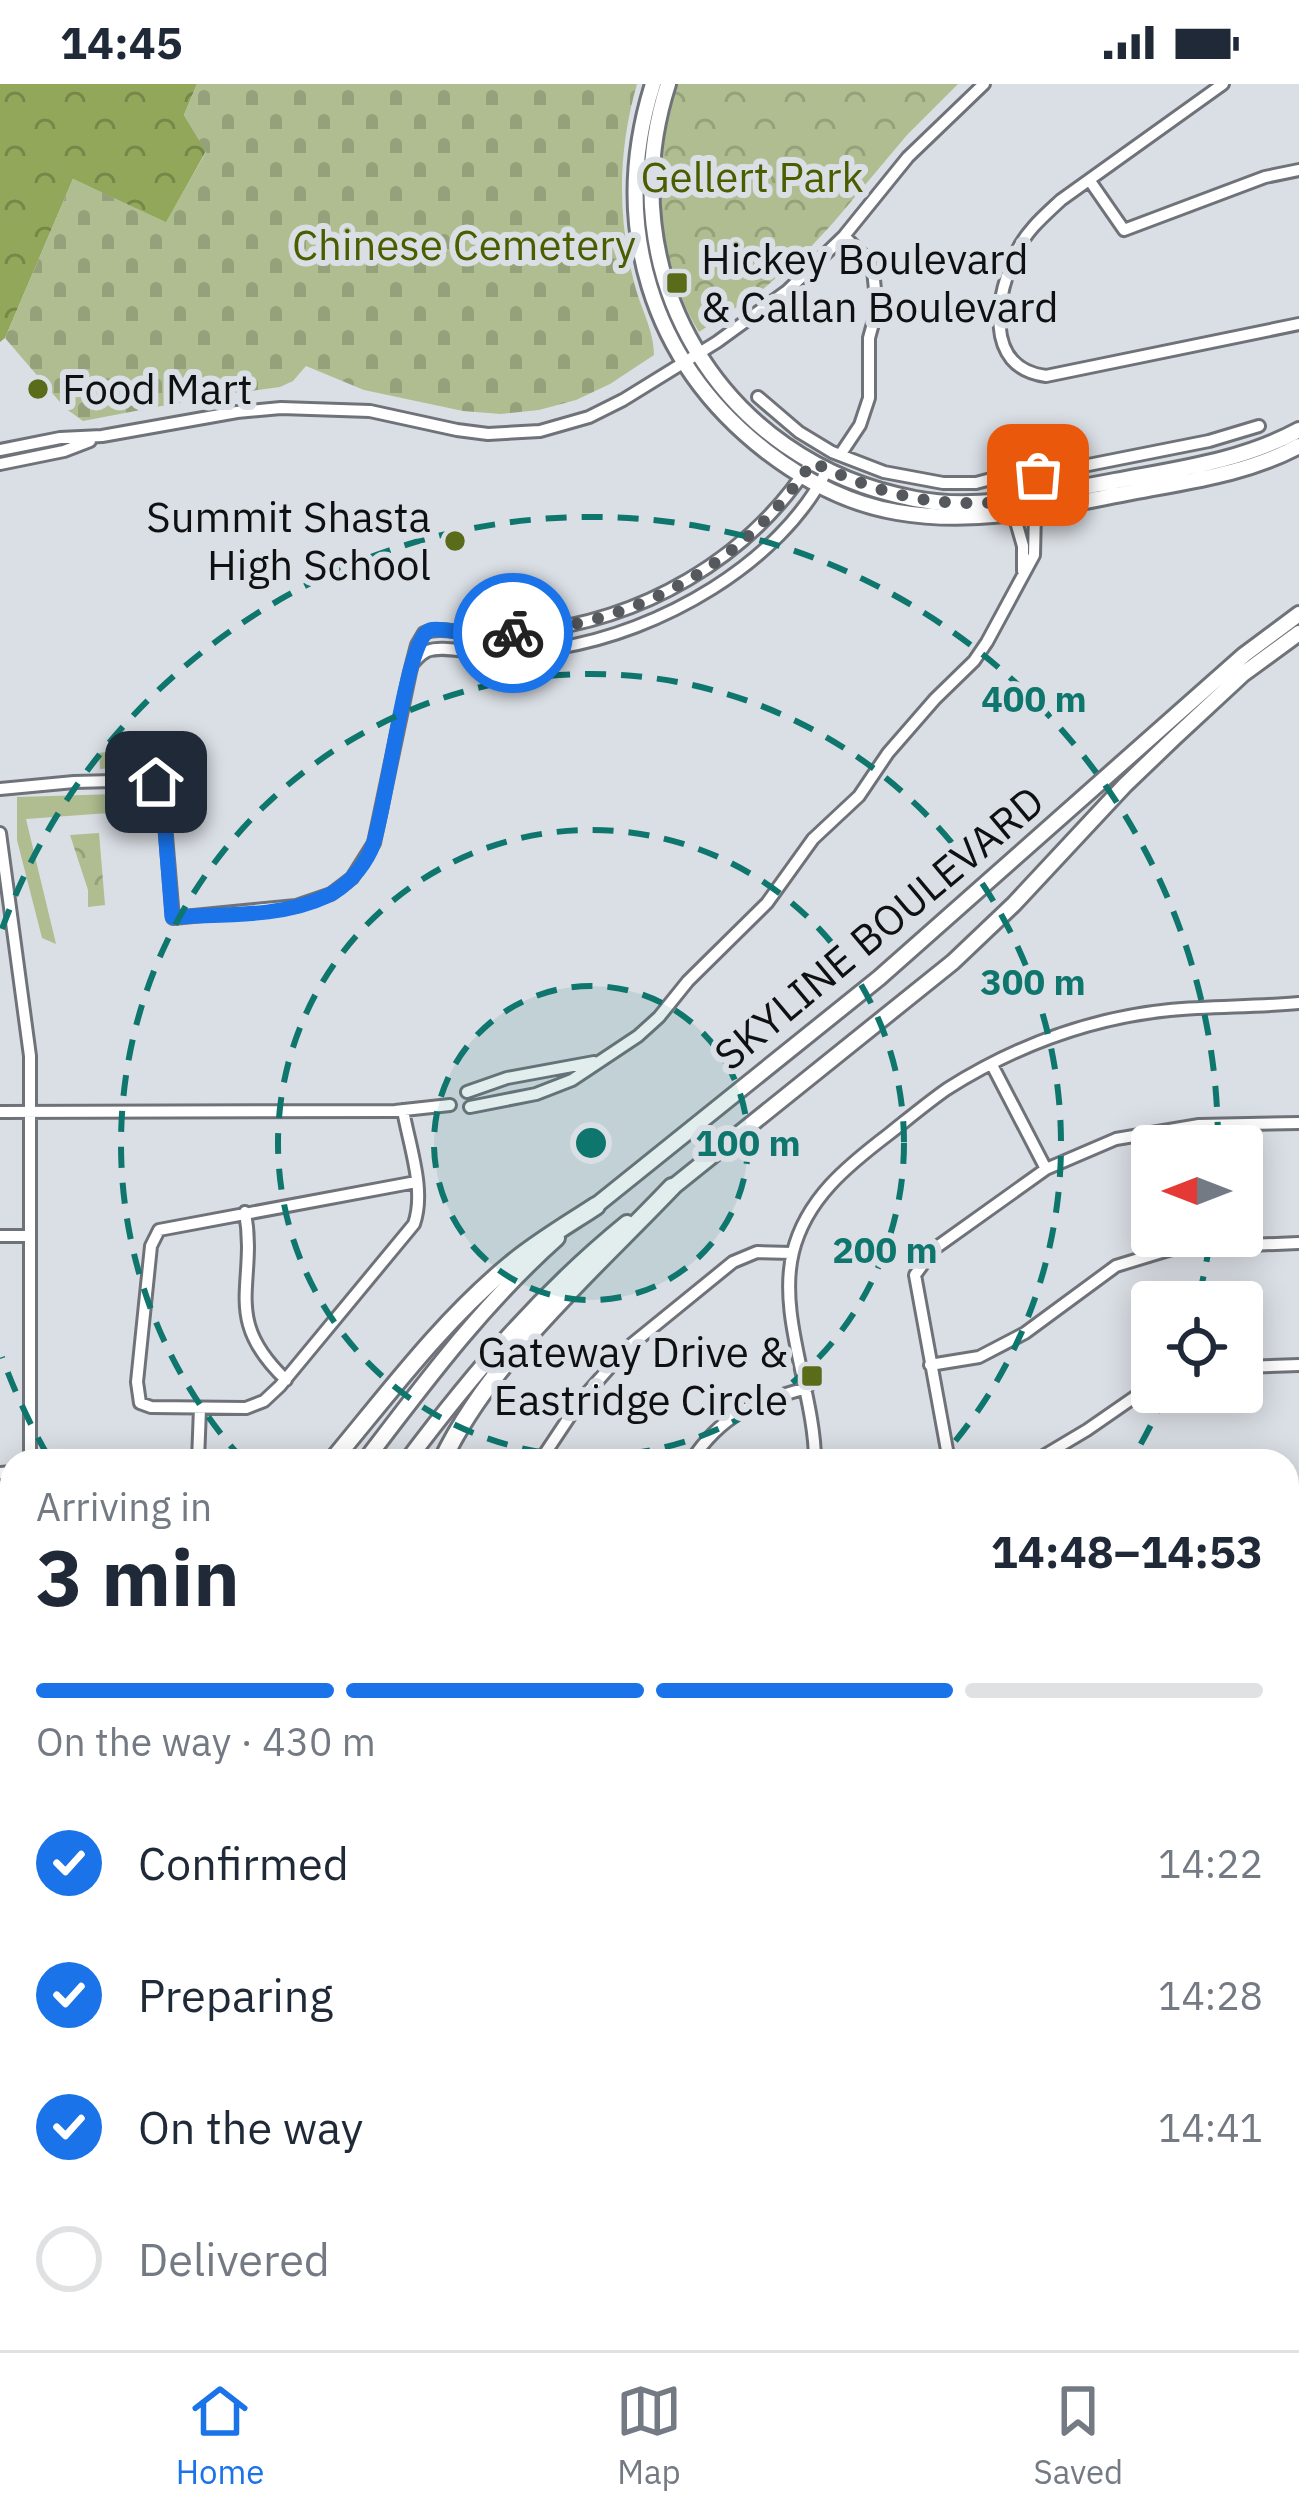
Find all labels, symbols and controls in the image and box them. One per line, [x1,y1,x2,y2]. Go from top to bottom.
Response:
text: 14:45 [60,13,183,71]
park label: Gellert Park [640,149,864,204]
park label: Chinese Cemetery [292,217,636,272]
place label: Hickey Boulevard & Callan Boulevard [701,231,1059,334]
marker: Hickey Boulevard & Callan Boulevard [664,270,690,296]
place label: Food Mart [62,361,253,416]
marker: Food Mart [25,376,51,402]
pin [987,424,1089,526]
icon: bag [1005,442,1071,508]
place label: Summit Shasta High School [146,489,431,592]
marker: Summit Shasta High School [442,528,468,554]
courier [453,573,573,693]
icon: bike [480,600,546,666]
text: 400 m [981,675,1087,722]
pin [105,731,207,833]
icon: home [123,749,189,815]
street label: SKYLINE BOULEVARD [702,774,1055,1082]
text: 300 m [980,958,1086,1005]
text: 100 m [695,1119,801,1166]
centre of rings [570,1122,612,1164]
north arrow [1131,1125,1263,1257]
map controls [1131,1125,1263,1413]
text: 200 m [832,1226,938,1273]
button: locate [1131,1281,1263,1413]
place label: Gateway Drive & Eastridge Circle [477,1324,788,1427]
marker: Gateway Drive & Eastridge Circle [799,1363,825,1389]
text: Arriving in [36,1481,212,1532]
text: 14:48–14:53 [991,1522,1263,1580]
text: 3 min [36,1526,240,1627]
text: On the way · 430 m [36,1716,376,1767]
icon: check [36,1830,102,1896]
text: Confirmed [138,1834,349,1892]
text: 14:22 [1158,1838,1263,1889]
icon: check [36,1962,102,2028]
text: Preparing [138,1966,333,2024]
text: 14:28 [1158,1970,1263,2021]
icon: check [36,2094,102,2160]
text: On the way [138,2098,363,2156]
text: 14:41 [1158,2102,1263,2153]
text: Delivered [138,2230,330,2288]
tab: Home [176,2378,264,2493]
tab: Map [616,2378,682,2493]
tab: Saved [1033,2378,1123,2493]

